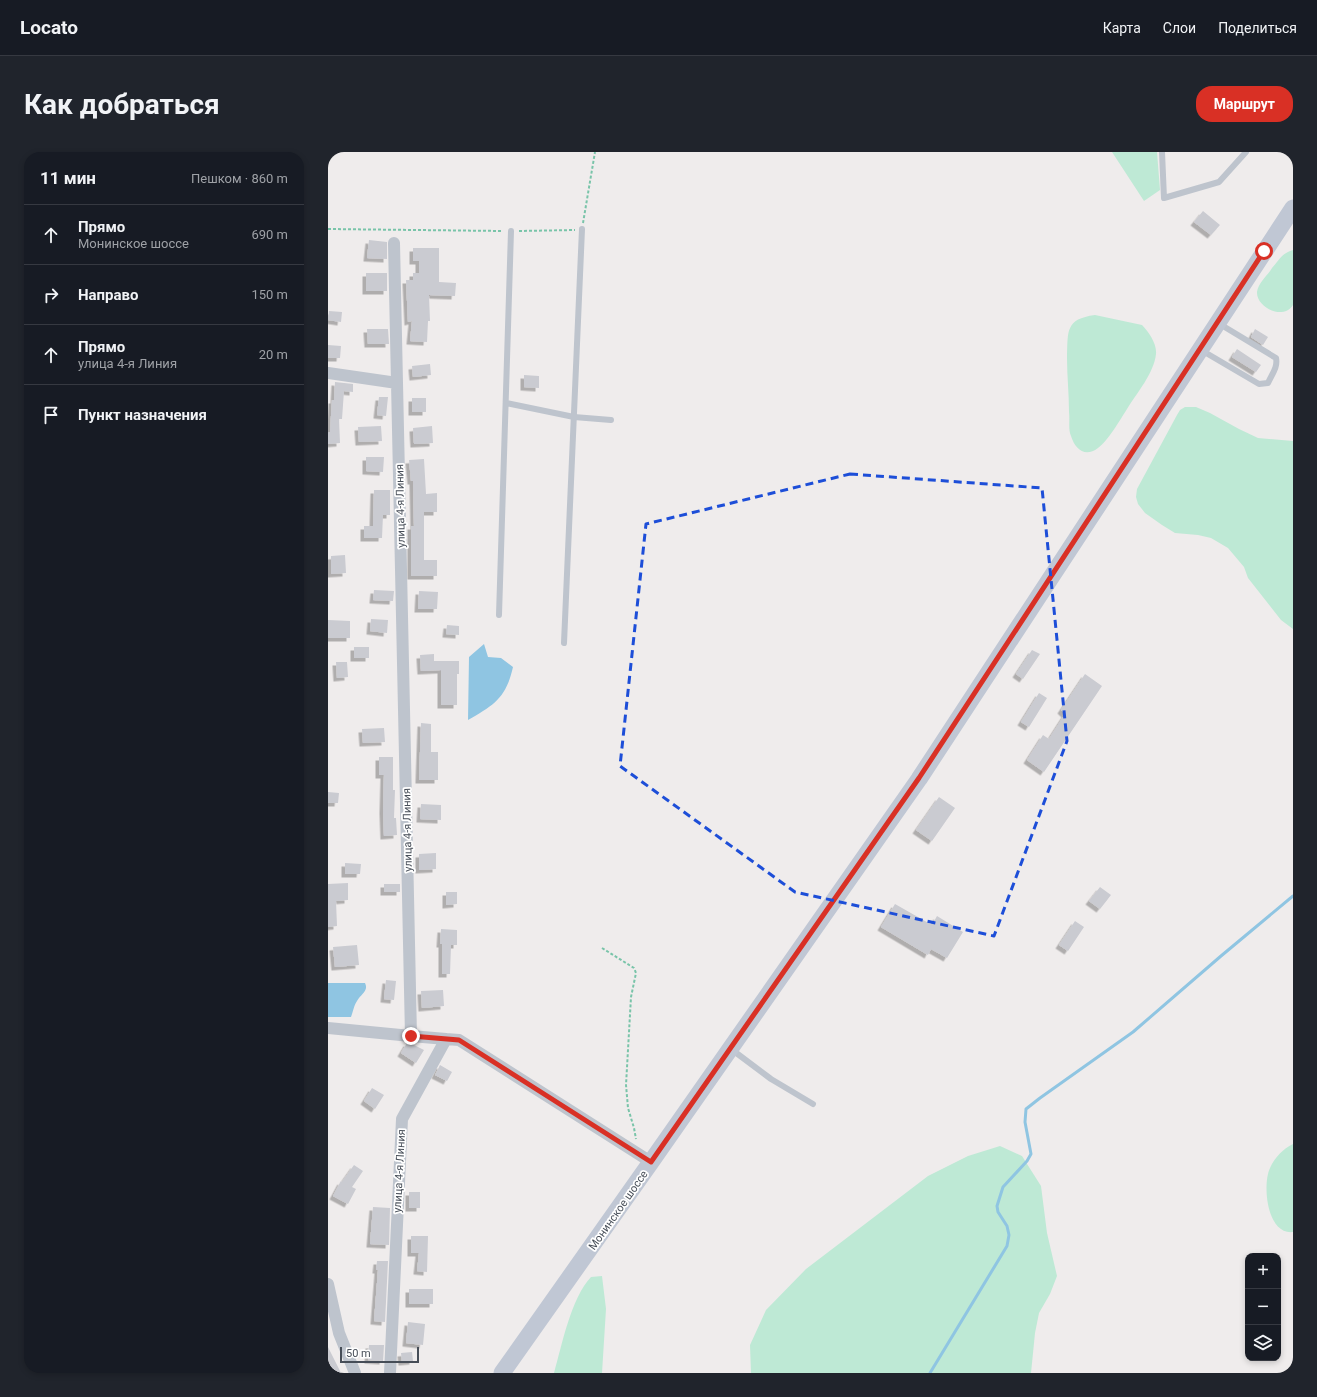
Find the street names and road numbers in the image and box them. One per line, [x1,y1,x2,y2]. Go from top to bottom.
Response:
street label: улица 4-я Линия [393,464,408,548]
street label: улица 4-я Линия [400,788,415,872]
street label: улица 4-я Линия [391,1129,408,1213]
street label: Монинское шоссе [586,1168,651,1252]

